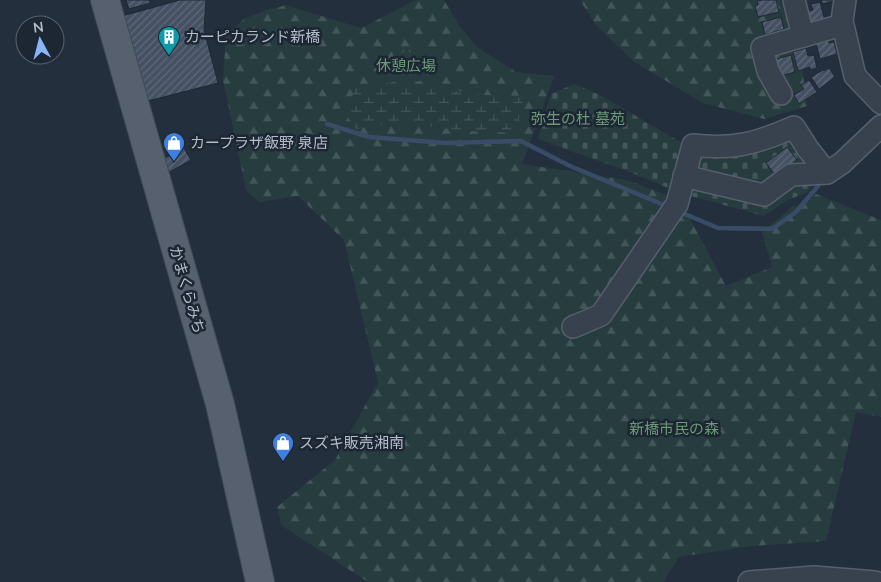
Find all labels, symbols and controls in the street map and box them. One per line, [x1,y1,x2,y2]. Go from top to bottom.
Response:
north arrow [15,15,65,65]
text: N [32,18,45,38]
building icon: カーピカランド新橋 [157,25,181,56]
place label: カーピカランド新橋 [185,27,320,47]
park label: 休憩広場 [376,56,436,76]
park label: 弥生の杜 墓苑 [531,109,625,129]
shop icon: カープラザ飯野 泉店 [162,131,186,162]
place label: カープラザ飯野 泉店 [190,133,328,153]
street label: かまくらみち [165,244,209,336]
park label: 新橋市民の森 [629,419,719,439]
shop icon: スズキ販売湘南 [271,431,295,462]
place label: スズキ販売湘南 [299,433,404,453]

